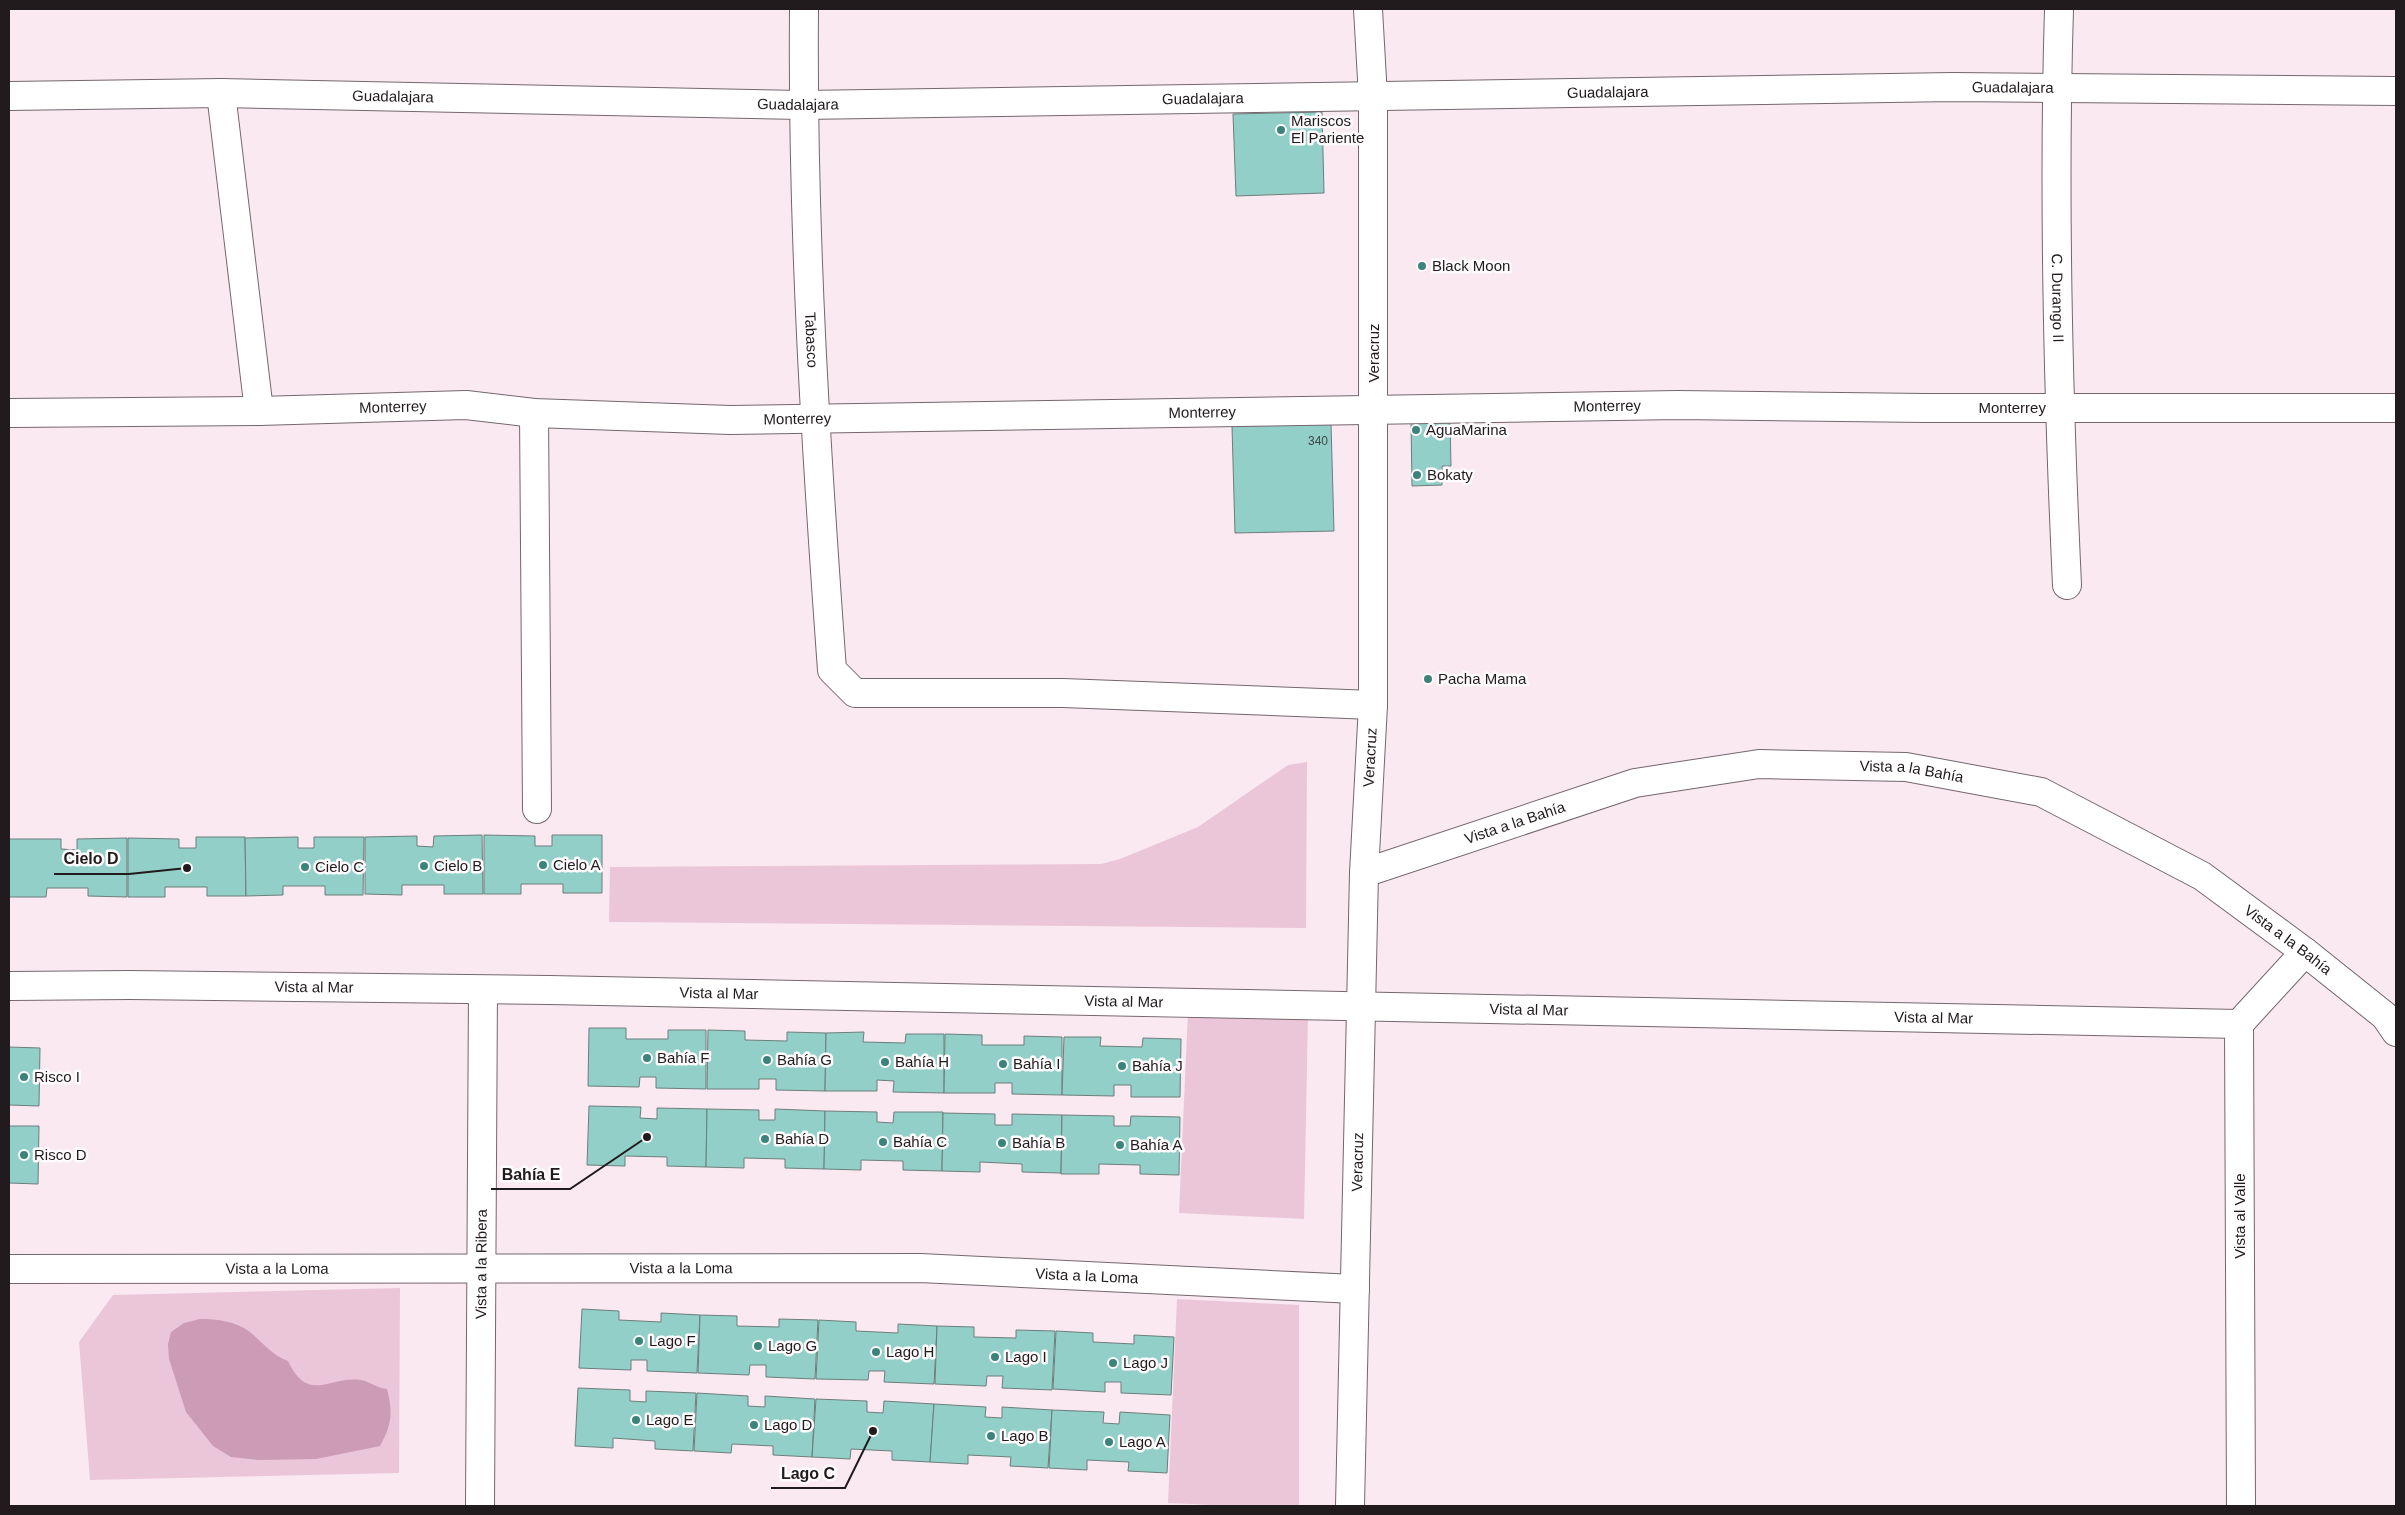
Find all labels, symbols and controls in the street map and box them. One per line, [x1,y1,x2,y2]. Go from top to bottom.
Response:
street label: Guadalajara [1972,78,2054,96]
street label: Guadalajara [1567,83,1649,101]
street label: Guadalajara [352,87,435,105]
street label: Guadalajara [1162,89,1244,107]
street label: Guadalajara [757,95,840,113]
place label: Mariscos El Pariente [1291,112,1364,146]
marker: Mariscos El Pariente [1275,124,1287,136]
street label: C. Durango II [2049,253,2067,343]
place label: Black Moon [1432,257,1510,274]
marker: Black Moon [1416,260,1428,272]
street label: Tabasco [802,312,822,368]
street label: Veracruz [1365,323,1382,383]
street label: Monterrey [359,397,427,416]
street label: Monterrey [1573,397,1642,415]
street label: Monterrey [1978,399,2046,416]
street label: Monterrey [1168,403,1237,421]
street label: Monterrey [763,409,832,427]
place label: AguaMarina [1426,421,1508,438]
marker: AguaMarina [1410,424,1422,436]
house number: 340 [1308,434,1328,448]
place label: Bokaty [1427,466,1473,483]
marker: Bokaty [1411,469,1423,481]
place label: Pacha Mama [1438,670,1527,687]
marker: Pacha Mama [1422,673,1434,685]
street label: Veracruz [1360,727,1380,787]
street label: Vista a la Bahía [1859,757,1966,786]
street label: Vista a la Bahía [1462,798,1568,847]
callout: Cielo D [54,843,129,874]
text: Cielo D [63,850,119,867]
place label: Cielo A [553,856,601,873]
place label: Cielo B [434,857,482,874]
place label: Cielo C [315,858,364,875]
marker: Cielo A [537,859,549,871]
marker: Cielo B [418,860,430,872]
marker: Cielo C [299,861,311,873]
street label: Vista a la Bahía [2241,901,2336,978]
street label: Vista al Mar [274,978,354,996]
street label: Vista al Mar [679,984,759,1002]
street label: Vista al Mar [1084,992,1164,1010]
street label: Vista al Mar [1489,1000,1568,1019]
street label: Vista al Mar [1894,1008,1973,1027]
place label: Bahía F [657,1049,710,1066]
place label: Bahía G [777,1051,832,1068]
marker: Bahía F [641,1052,653,1064]
place label: Bahía H [895,1053,949,1070]
marker: Bahía G [761,1054,773,1066]
place label: Bahía I [1013,1055,1061,1072]
marker: Bahía H [879,1056,891,1068]
place label: Bahía J [1132,1057,1183,1074]
marker: Bahía I [997,1058,1009,1070]
marker: Bahía J [1116,1060,1128,1072]
place label: Risco I [34,1068,80,1085]
marker: Risco I [18,1071,30,1083]
place label: Bahía D [775,1130,829,1147]
street label: Veracruz [1348,1132,1366,1192]
marker: Bahía D [759,1133,771,1145]
place label: Bahía C [893,1133,947,1150]
place label: Bahía B [1012,1134,1065,1151]
marker: Bahía C [877,1136,889,1148]
place label: Bahía A [1130,1136,1183,1153]
marker: Bahía B [996,1137,1008,1149]
marker: Bahía A [1114,1139,1126,1151]
place label: Risco D [34,1146,87,1163]
marker: Risco D [18,1149,30,1161]
callout: Bahía E [491,1158,570,1189]
text: Bahía E [502,1166,561,1183]
street label: Vista al Valle [2231,1173,2248,1259]
street label: Vista a la Ribera [472,1208,490,1319]
street label: Vista a la Loma [629,1259,733,1276]
street label: Vista a la Loma [225,1260,329,1277]
street label: Vista a la Loma [1035,1265,1139,1287]
place label: Lago F [649,1332,696,1349]
marker: Lago F [633,1335,645,1347]
place label: Lago G [768,1337,817,1354]
marker: Lago G [752,1340,764,1352]
place label: Lago H [886,1343,934,1360]
marker: Lago H [870,1346,882,1358]
place label: Lago I [1005,1348,1047,1365]
marker: Lago I [989,1351,1001,1363]
place label: Lago J [1123,1354,1168,1371]
marker: Lago J [1107,1357,1119,1369]
place label: Lago E [646,1411,694,1428]
marker: Lago E [630,1414,642,1426]
place label: Lago D [764,1416,813,1433]
marker: Lago D [748,1419,760,1431]
place label: Lago B [1001,1427,1049,1444]
marker: Lago B [985,1430,997,1442]
place label: Lago A [1119,1433,1166,1450]
marker: Lago A [1103,1436,1115,1448]
callout: Lago C [771,1457,845,1488]
text: Lago C [781,1465,836,1482]

